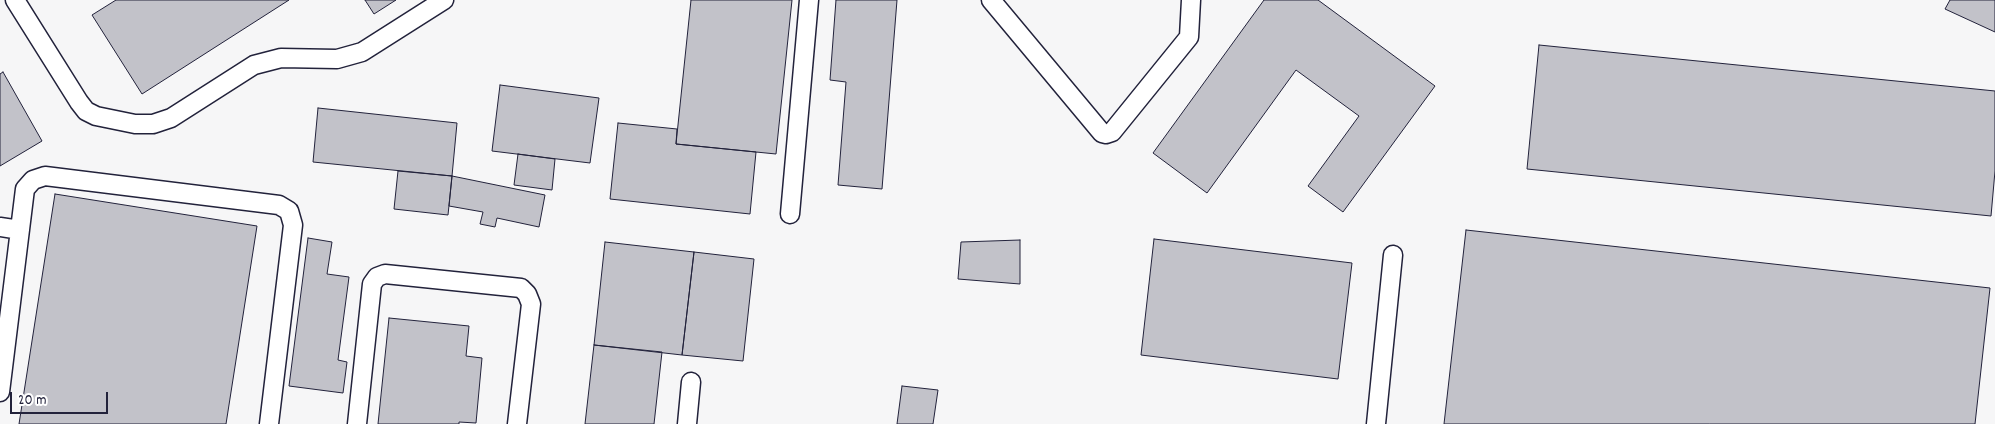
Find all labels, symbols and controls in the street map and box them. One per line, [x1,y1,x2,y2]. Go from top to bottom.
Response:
scale bar [12,382,110,414]
text: 20 m [18,390,46,412]

